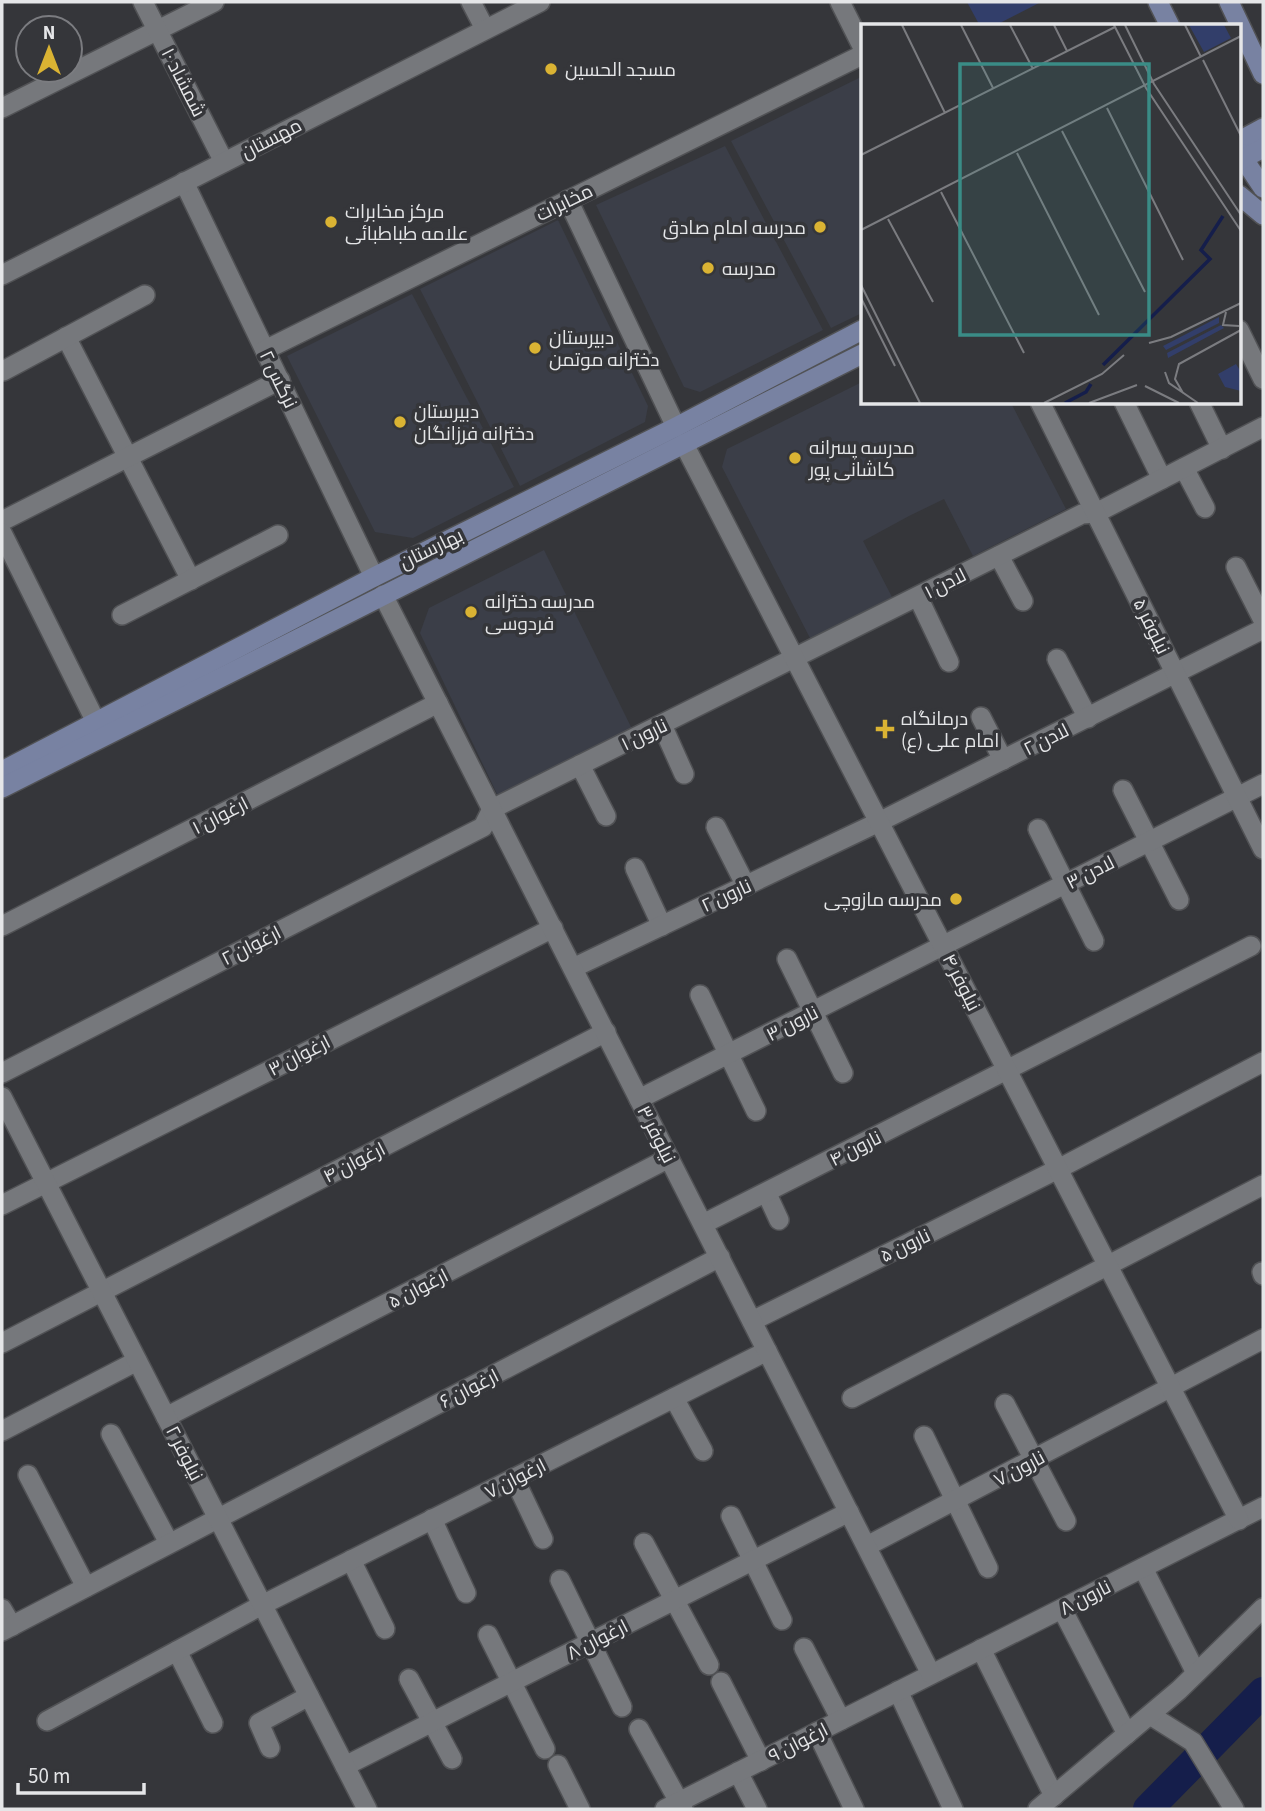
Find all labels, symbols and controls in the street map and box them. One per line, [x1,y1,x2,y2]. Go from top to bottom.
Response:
north arrow [14,14,84,84]
text: N [43,20,55,47]
inset map [861,24,1240,404]
street label: شمشاد ۱۰ [154,44,212,122]
place label: مسجد الحسین [565,57,676,84]
marker: مسجد الحسین [543,61,559,77]
street label: مهستان [237,113,307,166]
street label: مخابرات [532,178,598,229]
place label: مرکز مخابرات علامه طباطبائی [345,199,468,248]
marker: مرکز مخابرات علامه طباطبائی [323,214,339,230]
place label: مدرسه امام صادق [663,215,806,242]
marker: مدرسه امام صادق [812,219,828,235]
place label: مدرسه [722,256,776,283]
marker: مدرسه [700,260,716,276]
place label: دبیرستان دخترانه موتمن [549,325,659,374]
marker: دبیرستان دخترانه موتمن [527,340,543,356]
street label: نرگس ۲ [252,346,303,413]
place label: دبیرستان دخترانه فرزانگان [414,399,534,448]
marker: دبیرستان دخترانه فرزانگان [392,414,408,430]
place label: مدرسه پسرانه کاشانی پور [808,435,915,484]
marker: مدرسه پسرانه کاشانی پور [787,450,803,466]
street label: بهارستان [395,522,468,576]
street label: لادن ۱ [920,562,971,606]
place label: مدرسه دخترانه فردوسی [485,589,595,638]
street label: نیلوفر ۵ [1126,594,1176,659]
marker: مدرسه دخترانه فردوسی [463,604,479,620]
place label: درمانگاه امام علی (ع) [901,706,999,755]
street label: نارون ۱ [617,713,672,758]
street label: لادن ۲ [1019,717,1074,763]
marker: درمانگاه امام علی (ع) [875,719,895,739]
street label: ارغوان ۱ [188,791,253,842]
street label: لادن ۳ [1062,850,1119,897]
street label: نارون ۲ [697,873,756,920]
place label: مدرسه مازوچی [824,887,942,914]
marker: مدرسه مازوچی [948,891,964,907]
street label: ارغوان ۲ [217,920,286,973]
street label: نیلوفر ۴ [935,949,987,1016]
street label: نارون ۳ [762,1000,823,1049]
street label: ارغوان ۳ [264,1029,336,1084]
street label: نیلوفر ۳ [630,1101,682,1168]
street label: نارون ۴ [825,1125,886,1174]
street label: ارغوان ۴ [319,1136,390,1190]
street label: نارون ۵ [876,1223,935,1270]
street label: ارغوان ۵ [384,1263,453,1316]
street label: ارغوان ۶ [435,1363,504,1416]
street label: نیلوفر ۲ [158,1421,209,1486]
street label: نارون ۷ [989,1445,1050,1494]
street label: ارغوان ۷ [480,1452,551,1506]
street label: نارون ۸ [1055,1574,1116,1623]
street label: ارغوان ۸ [562,1613,633,1667]
street label: ارغوان ۹ [764,1717,833,1770]
scale bar [18,1752,144,1796]
text: 50 m [28,1761,70,1791]

